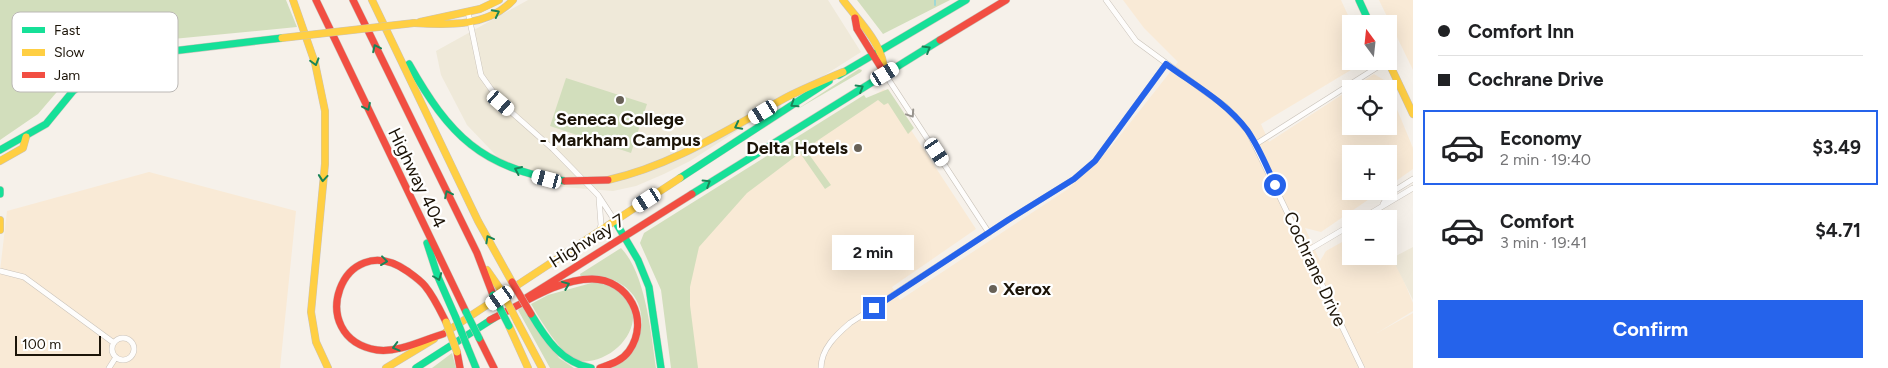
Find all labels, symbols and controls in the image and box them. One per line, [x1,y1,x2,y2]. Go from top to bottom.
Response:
one-way arrow [491,9,500,19]
legend [12,12,178,92]
north arrow [1342,15,1398,70]
map controls [1342,15,1397,265]
text: Comfort Inn [1468,20,1574,43]
text: Fast [54,22,80,39]
text: Slow [54,44,85,61]
one-way arrow [372,44,382,53]
one-way arrow [921,45,930,55]
one-way arrow [310,58,320,66]
car [868,60,901,88]
text: Jam [54,67,80,84]
text: Cochrane Drive [1468,68,1603,91]
button: locate [1342,80,1397,135]
one-way arrow [855,85,864,95]
car [484,87,517,119]
marker: Seneca College - Markham Campus [614,94,626,106]
one-way arrow [791,97,800,107]
car [746,98,779,126]
one-way arrow [361,102,371,111]
place label: Seneca College - Markham Campus [540,108,701,151]
one-way arrow [905,109,915,118]
one-way arrow [734,120,743,130]
street label: Highway 404 [383,124,451,232]
icon: car [1440,125,1485,170]
text: Economy [1500,127,1582,150]
car [922,135,951,169]
text: $3.49 [1812,136,1861,159]
place label: Delta Hotels [746,137,849,159]
marker: Delta Hotels [852,142,864,154]
button: + [1342,145,1397,200]
text: 2 min · 19:40 [1500,150,1591,169]
one-way arrow [514,165,523,176]
car [530,168,563,190]
one-way arrow [318,174,329,182]
route start [1264,174,1286,196]
one-way arrow [702,180,711,190]
car [630,186,663,214]
one-way arrow [444,190,454,199]
street label: Cochrane Drive [1279,208,1351,330]
icon: car [1440,208,1485,253]
street label: Highway 7 [545,209,629,273]
button: − [1342,210,1397,265]
text: Comfort [1500,210,1575,233]
text: $4.71 [1815,219,1861,242]
text: 3 min · 19:41 [1500,233,1587,252]
one-way arrow [485,235,495,244]
callout: 2 min [833,236,915,270]
text: 2 min [853,243,893,262]
one-way arrow [380,255,388,266]
one-way arrow [432,273,442,281]
place label: Xerox [1003,278,1052,300]
one-way arrow [561,281,570,291]
car [483,283,516,313]
marker: Xerox [987,283,999,295]
route end [863,297,885,319]
button: Confirm [1438,300,1863,358]
scale bar [15,333,101,356]
text: 100 m [22,336,61,353]
one-way arrow [392,342,400,352]

